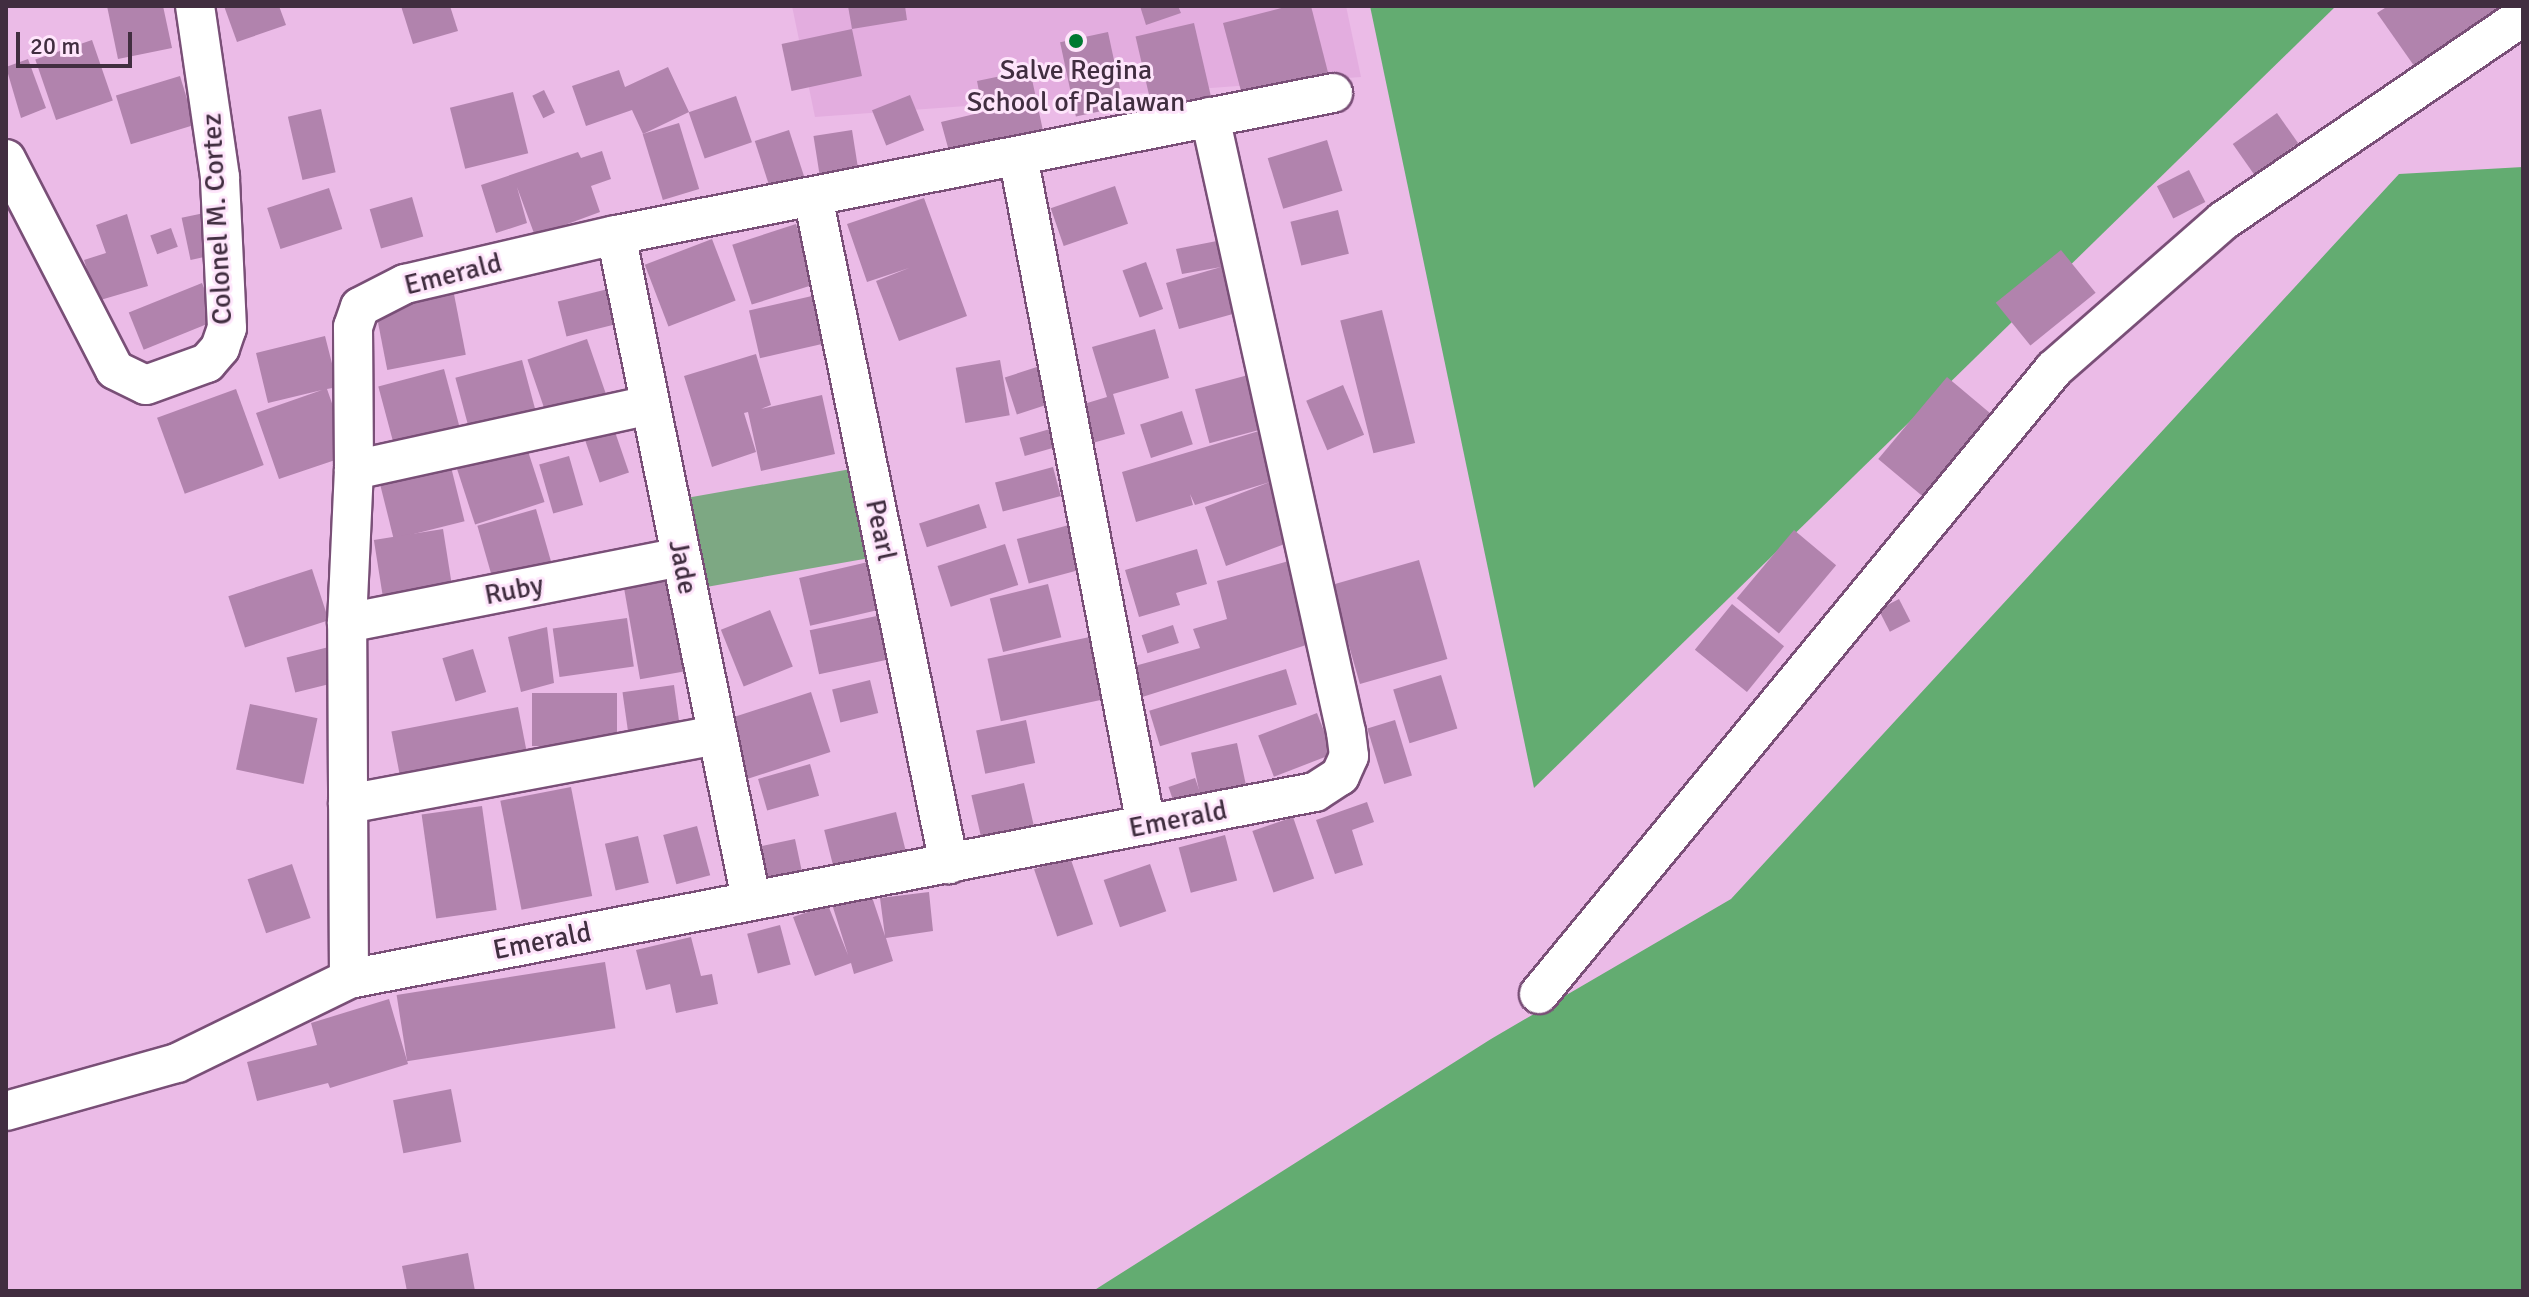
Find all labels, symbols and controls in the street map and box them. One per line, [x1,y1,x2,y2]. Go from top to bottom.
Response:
scale bar [20,16,136,66]
text: 20 m [30,31,80,61]
marker: Salve Regina School of Palawan [1067,32,1085,50]
place label: Salve Regina School of Palawan [967,53,1185,119]
street label: Colonel M. Cortez [195,112,239,326]
street label: Emerald [401,246,505,302]
street label: Pearl [858,496,904,564]
street label: Jade [661,537,705,597]
street label: Ruby [482,568,546,612]
street label: Emerald [1126,793,1230,845]
street label: Emerald [490,915,594,967]

